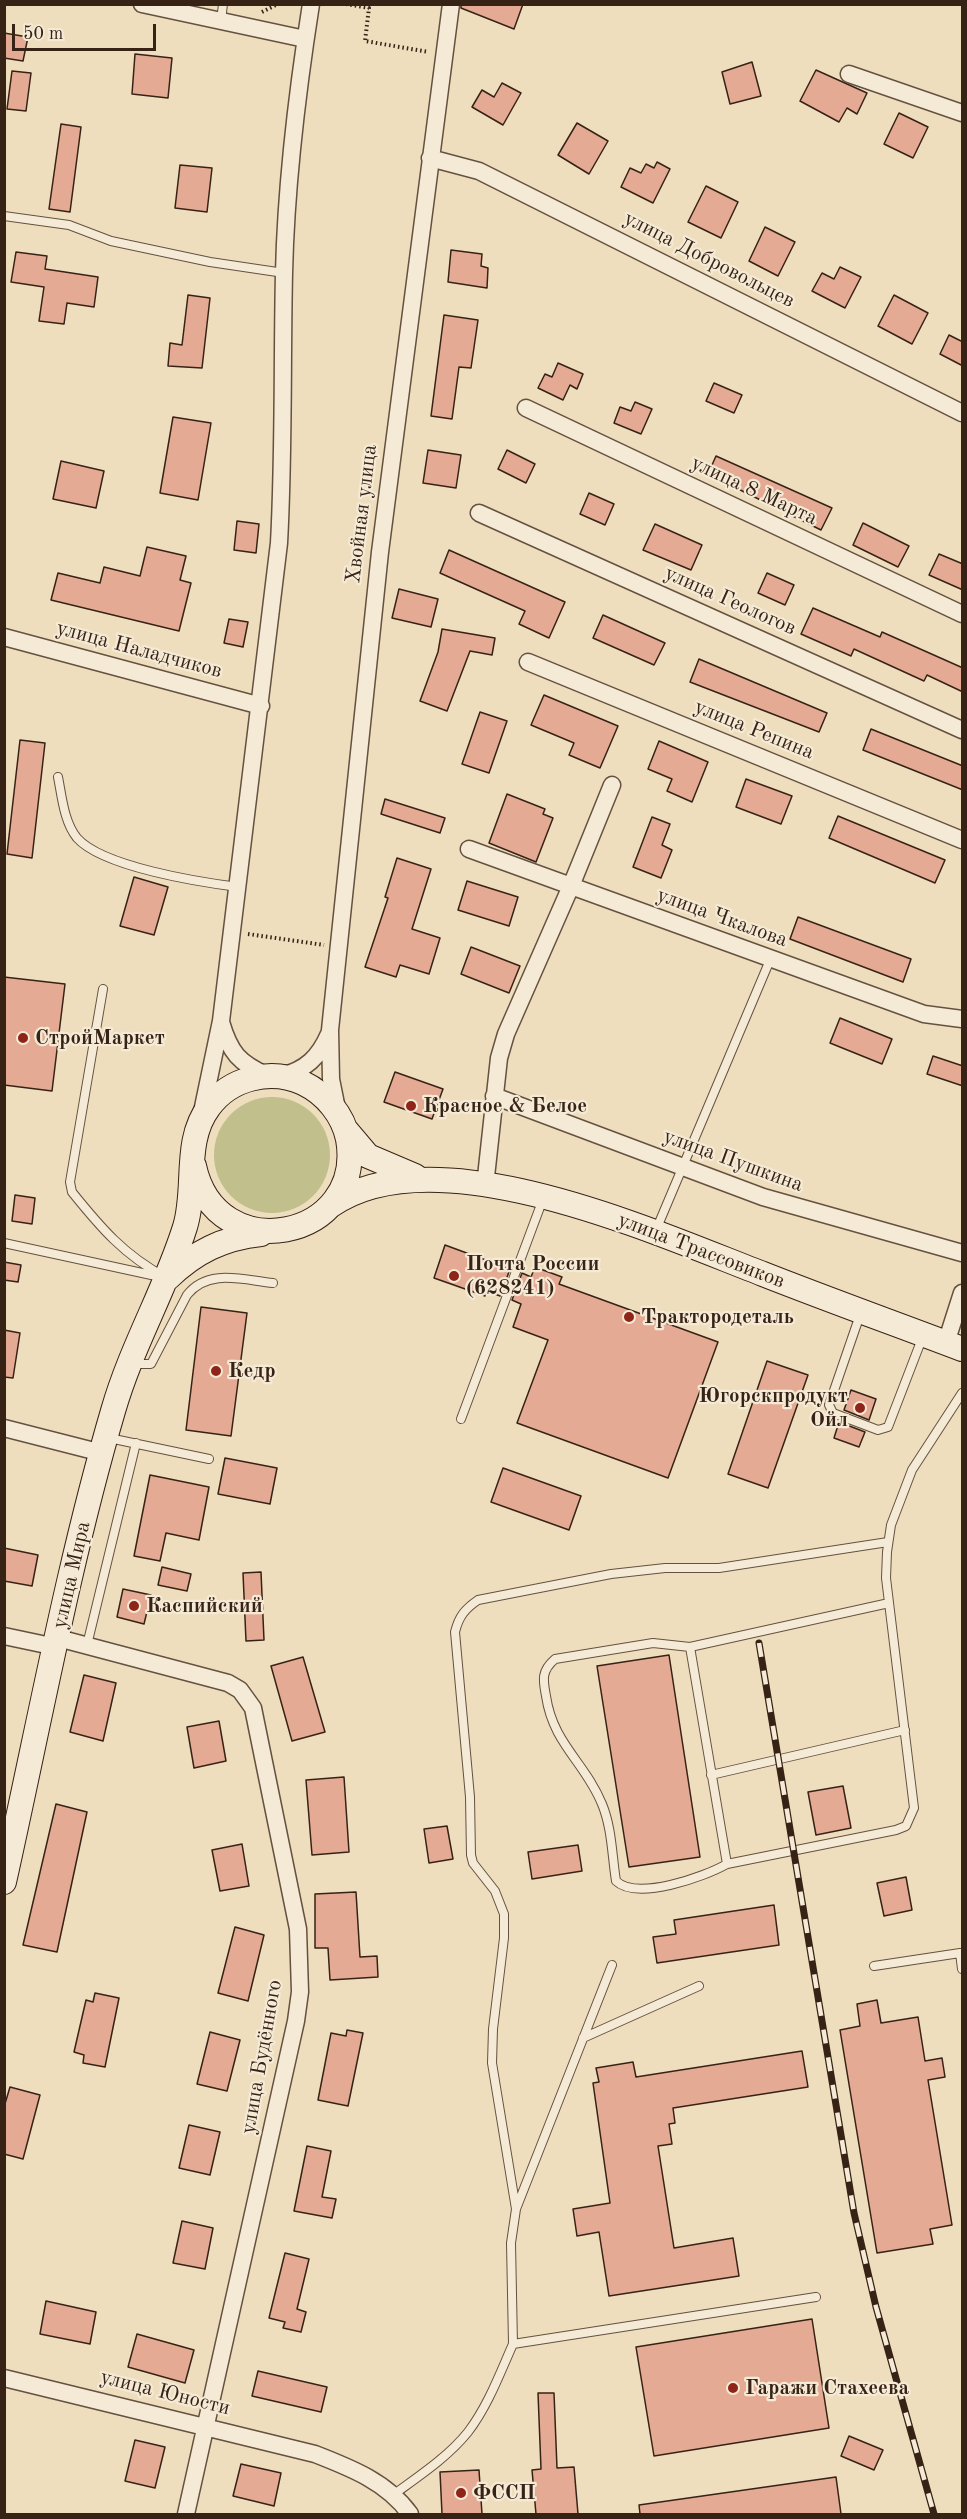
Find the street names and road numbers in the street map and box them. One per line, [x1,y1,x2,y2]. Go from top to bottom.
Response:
street label: улица Добровольцев [619,206,799,314]
street label: Хвойная улица [341,443,383,585]
street label: улица 8 Марта [687,451,821,531]
street label: улица Геологов [660,561,800,641]
street label: улица Наладчиков [53,616,225,684]
street label: улица Репина [690,695,818,765]
street label: улица Чкалова [653,883,791,953]
street label: улица Пушкина [660,1124,806,1198]
street label: улица Трассовиков [614,1208,788,1294]
street label: улица Мира [47,1519,97,1631]
street label: улица Будённого [236,1978,288,2136]
street label: улица Юности [97,2365,233,2421]

